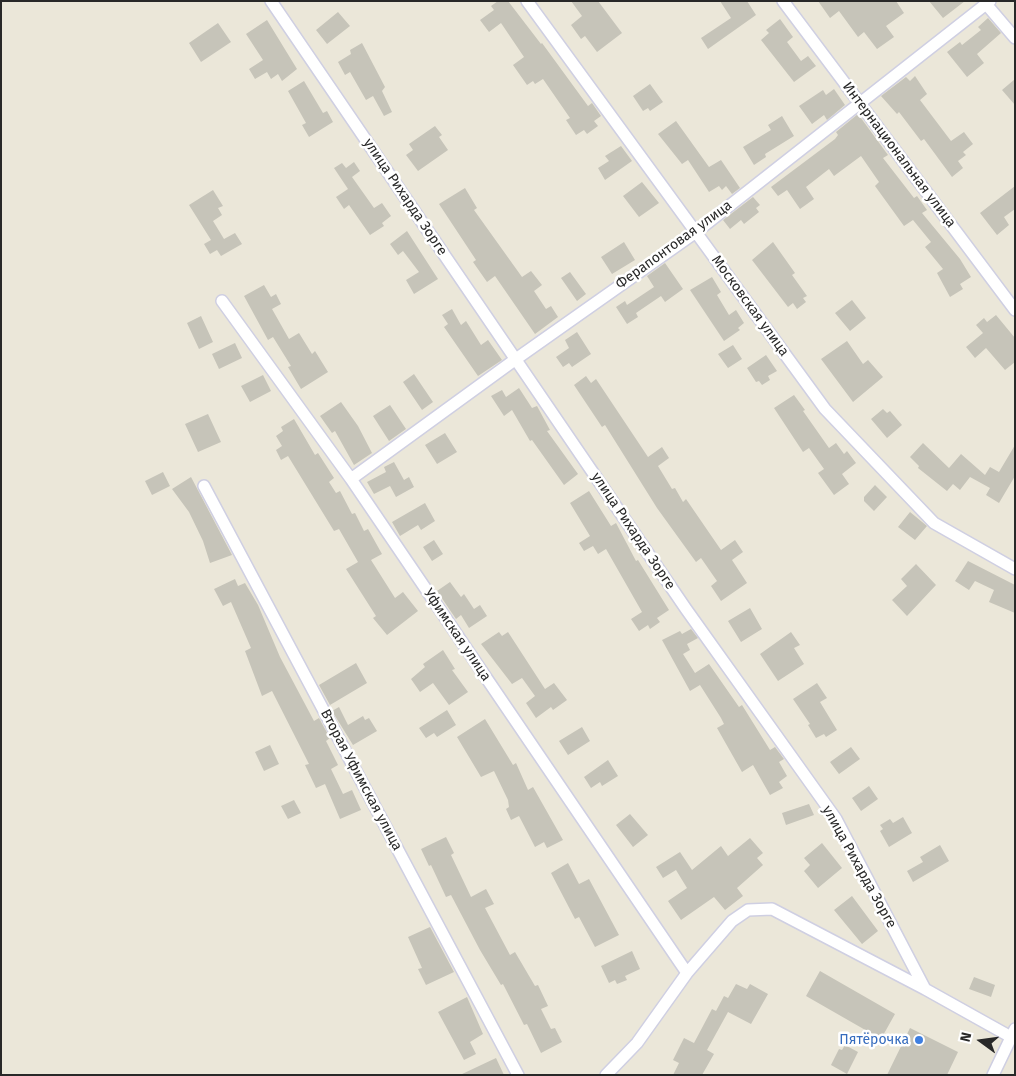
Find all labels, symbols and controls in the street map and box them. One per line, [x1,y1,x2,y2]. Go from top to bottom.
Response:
street label: Интернациональная улица [839,79,959,231]
street label: улица Рихарда Зорге [360,135,450,259]
street label: Ферапонтовая улица [613,197,735,293]
street label: Московская улица [708,252,792,360]
street label: улица Рихарда Зорге [588,469,678,593]
street label: Уфимская улица [420,586,494,684]
street label: Вторая Уфимская улица [317,706,405,854]
street label: улица Рихарда Зорге [818,803,900,931]
north arrow [956,1016,1006,1066]
text: N [957,1031,975,1044]
place label: Пятёрочка [839,1032,909,1048]
marker: Пятёрочка [913,1034,925,1046]

